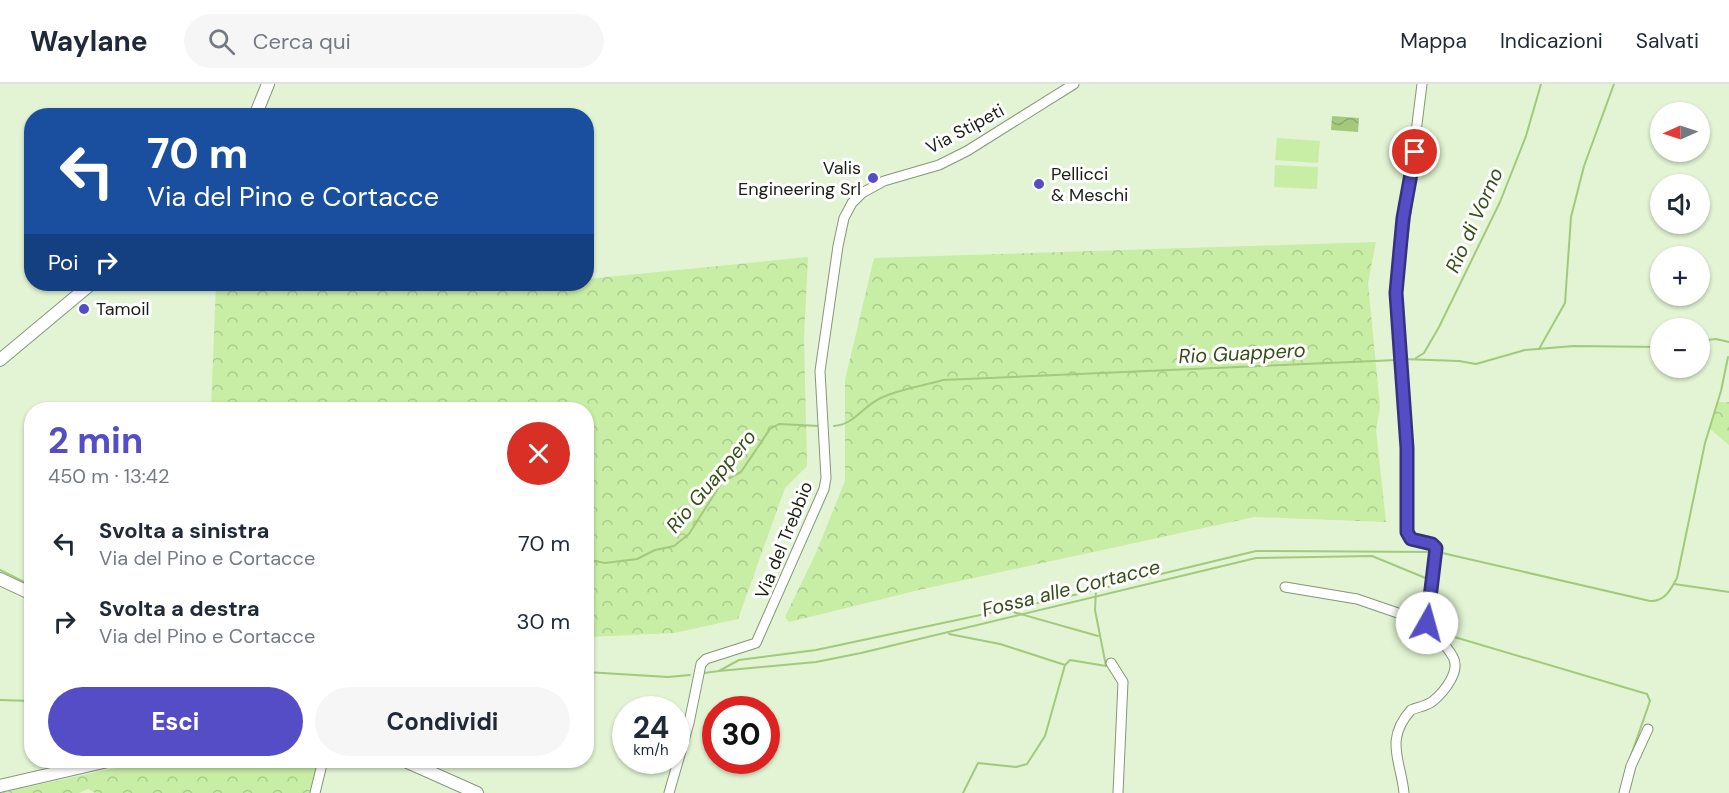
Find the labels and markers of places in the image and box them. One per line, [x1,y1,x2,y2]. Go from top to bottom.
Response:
pin [1389,126,1440,177]
place label: Valis Engineering Srl [738,156,861,201]
place label: Pellicci & Meschi [1051,162,1128,207]
marker: Valis Engineering Srl [866,171,880,185]
marker: Pellicci & Meschi [1032,177,1046,191]
place label: Tamoil [96,297,150,321]
marker: Tamoil [77,302,91,316]

